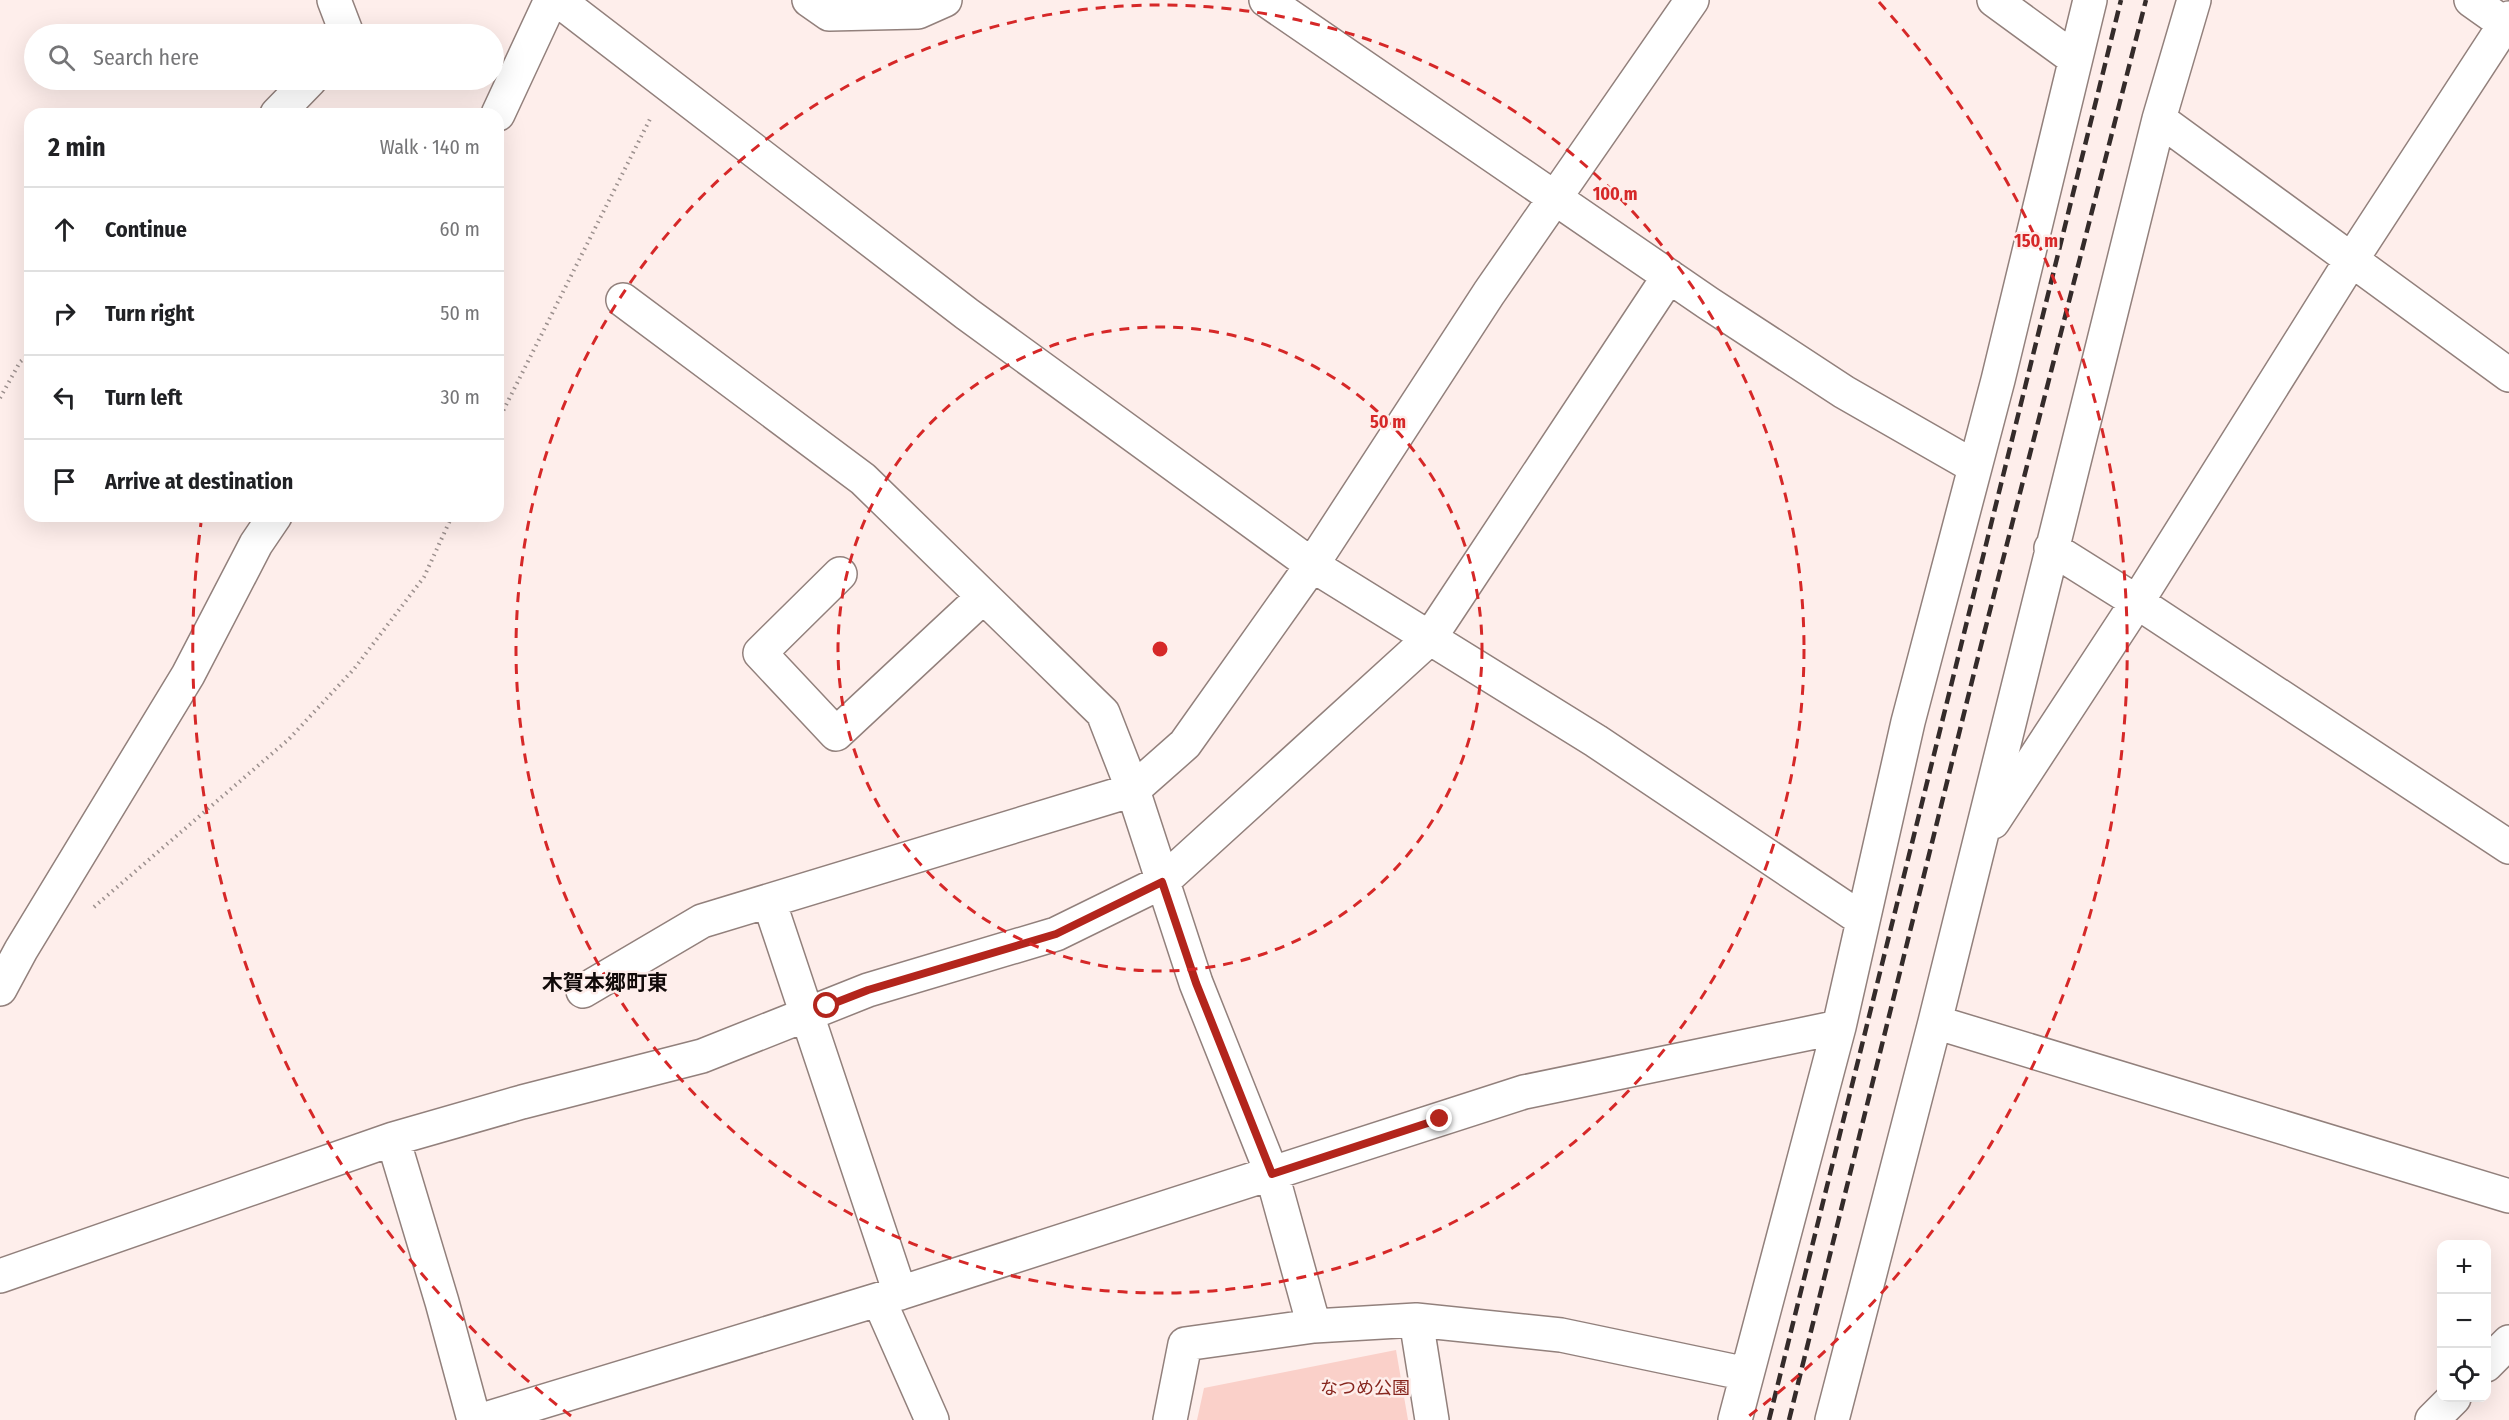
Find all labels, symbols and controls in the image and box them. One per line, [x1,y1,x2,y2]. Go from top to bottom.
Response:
search box [24,24,504,90]
icon: search [45,41,78,74]
text: Search here [93,44,199,71]
text: 2 min [48,132,106,163]
text: Walk · 140 m [380,135,480,159]
text: 100 m [1593,183,1637,205]
icon: ahead [48,213,81,246]
text: Continue [105,216,187,243]
text: 60 m [440,217,480,241]
text: 150 m [2014,230,2058,252]
icon: right [48,297,81,330]
text: Turn right [105,300,194,327]
text: 50 m [440,301,480,325]
icon: left [48,381,81,414]
text: Turn left [105,384,183,411]
text: 30 m [440,385,480,409]
text: 50 m [1370,411,1406,433]
icon: arrive [48,465,81,498]
text: Arrive at destination [105,468,293,495]
centre of rings [1150,639,1170,659]
district label: 木賀本郷町東 [542,970,668,996]
route start [813,992,839,1018]
route end [1426,1105,1452,1131]
map controls [2437,1240,2491,1402]
button: + [2437,1240,2491,1294]
button: − [2437,1294,2491,1348]
button: locate [2437,1348,2491,1402]
park label: なつめ公園 [1320,1377,1410,1399]

